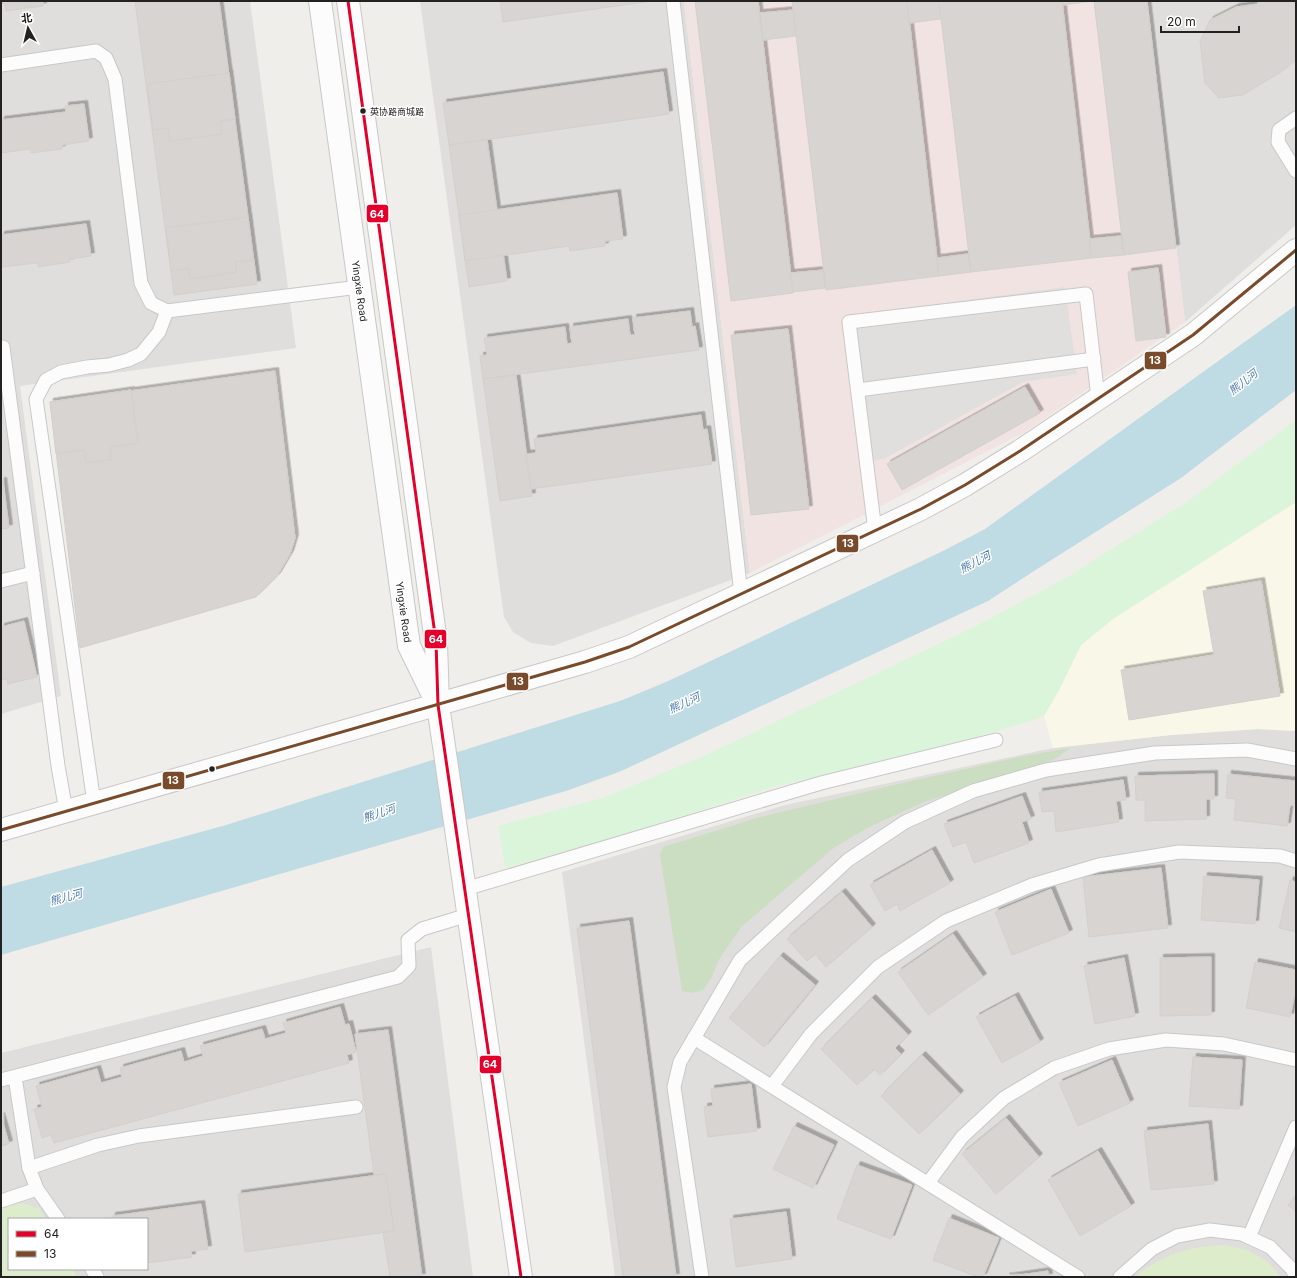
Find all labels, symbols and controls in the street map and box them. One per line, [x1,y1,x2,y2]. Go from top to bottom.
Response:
north arrow [8,8,48,48]
scale bar [1161,8,1239,34]
text: 北 [20,10,33,26]
text: 20 m [1167,14,1196,29]
marker: 英协路商城路 [358,106,368,116]
place label: 英协路商城路 [370,106,424,117]
line badge: 64 [366,204,389,223]
text: 64 [370,207,384,221]
street label: Yingxie Road [350,260,370,322]
line badge: 13 [1144,351,1167,370]
text: 13 [1149,353,1161,367]
water label: 熊儿河 [1226,365,1262,398]
line badge: 13 [836,534,859,553]
text: 13 [842,536,854,550]
water label: 熊儿河 [957,547,995,576]
street label: Yingxie Road [394,581,414,643]
line badge: 64 [424,629,447,649]
text: 64 [429,632,443,646]
line badge: 13 [506,672,529,691]
text: 13 [512,674,524,688]
water label: 熊儿河 [666,689,704,716]
unlabelled marker [207,764,217,774]
line badge: 13 [162,771,185,790]
text: 13 [167,773,179,787]
water label: 熊儿河 [361,801,399,825]
water label: 熊儿河 [48,885,86,908]
line badge: 64 [479,1055,502,1074]
text: 64 [483,1057,497,1071]
legend [8,1218,148,1270]
text: 64 [44,1226,59,1241]
text: 13 [44,1246,56,1261]

